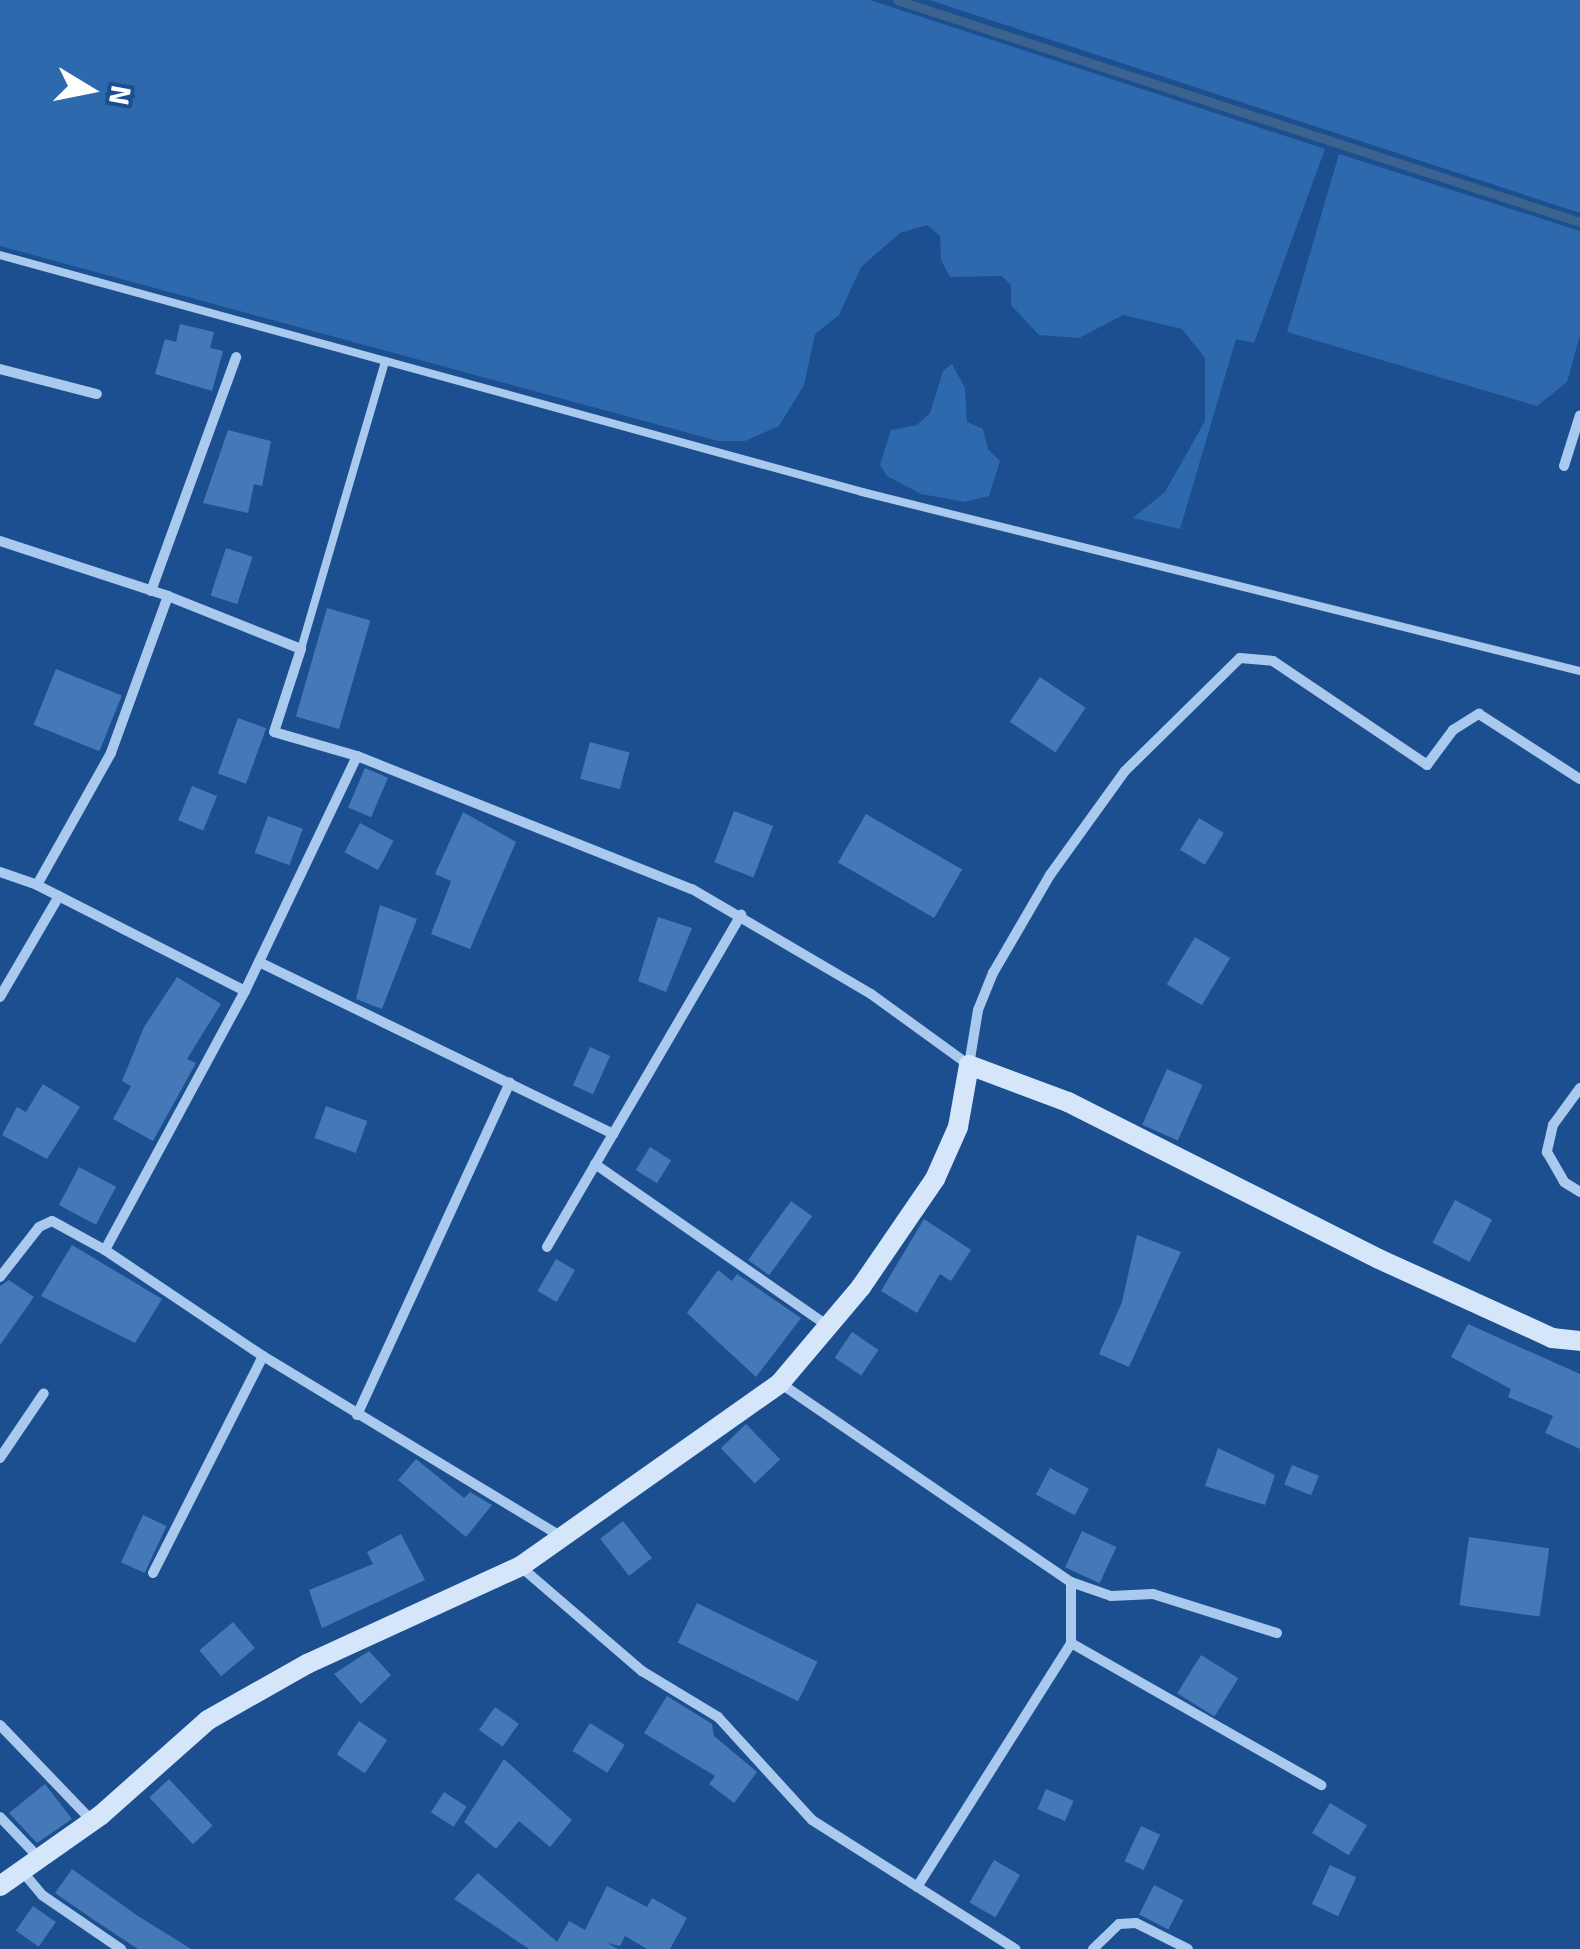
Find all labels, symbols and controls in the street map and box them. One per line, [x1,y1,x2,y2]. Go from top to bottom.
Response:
north arrow [40,40,140,140]
text: N [101,83,138,108]

